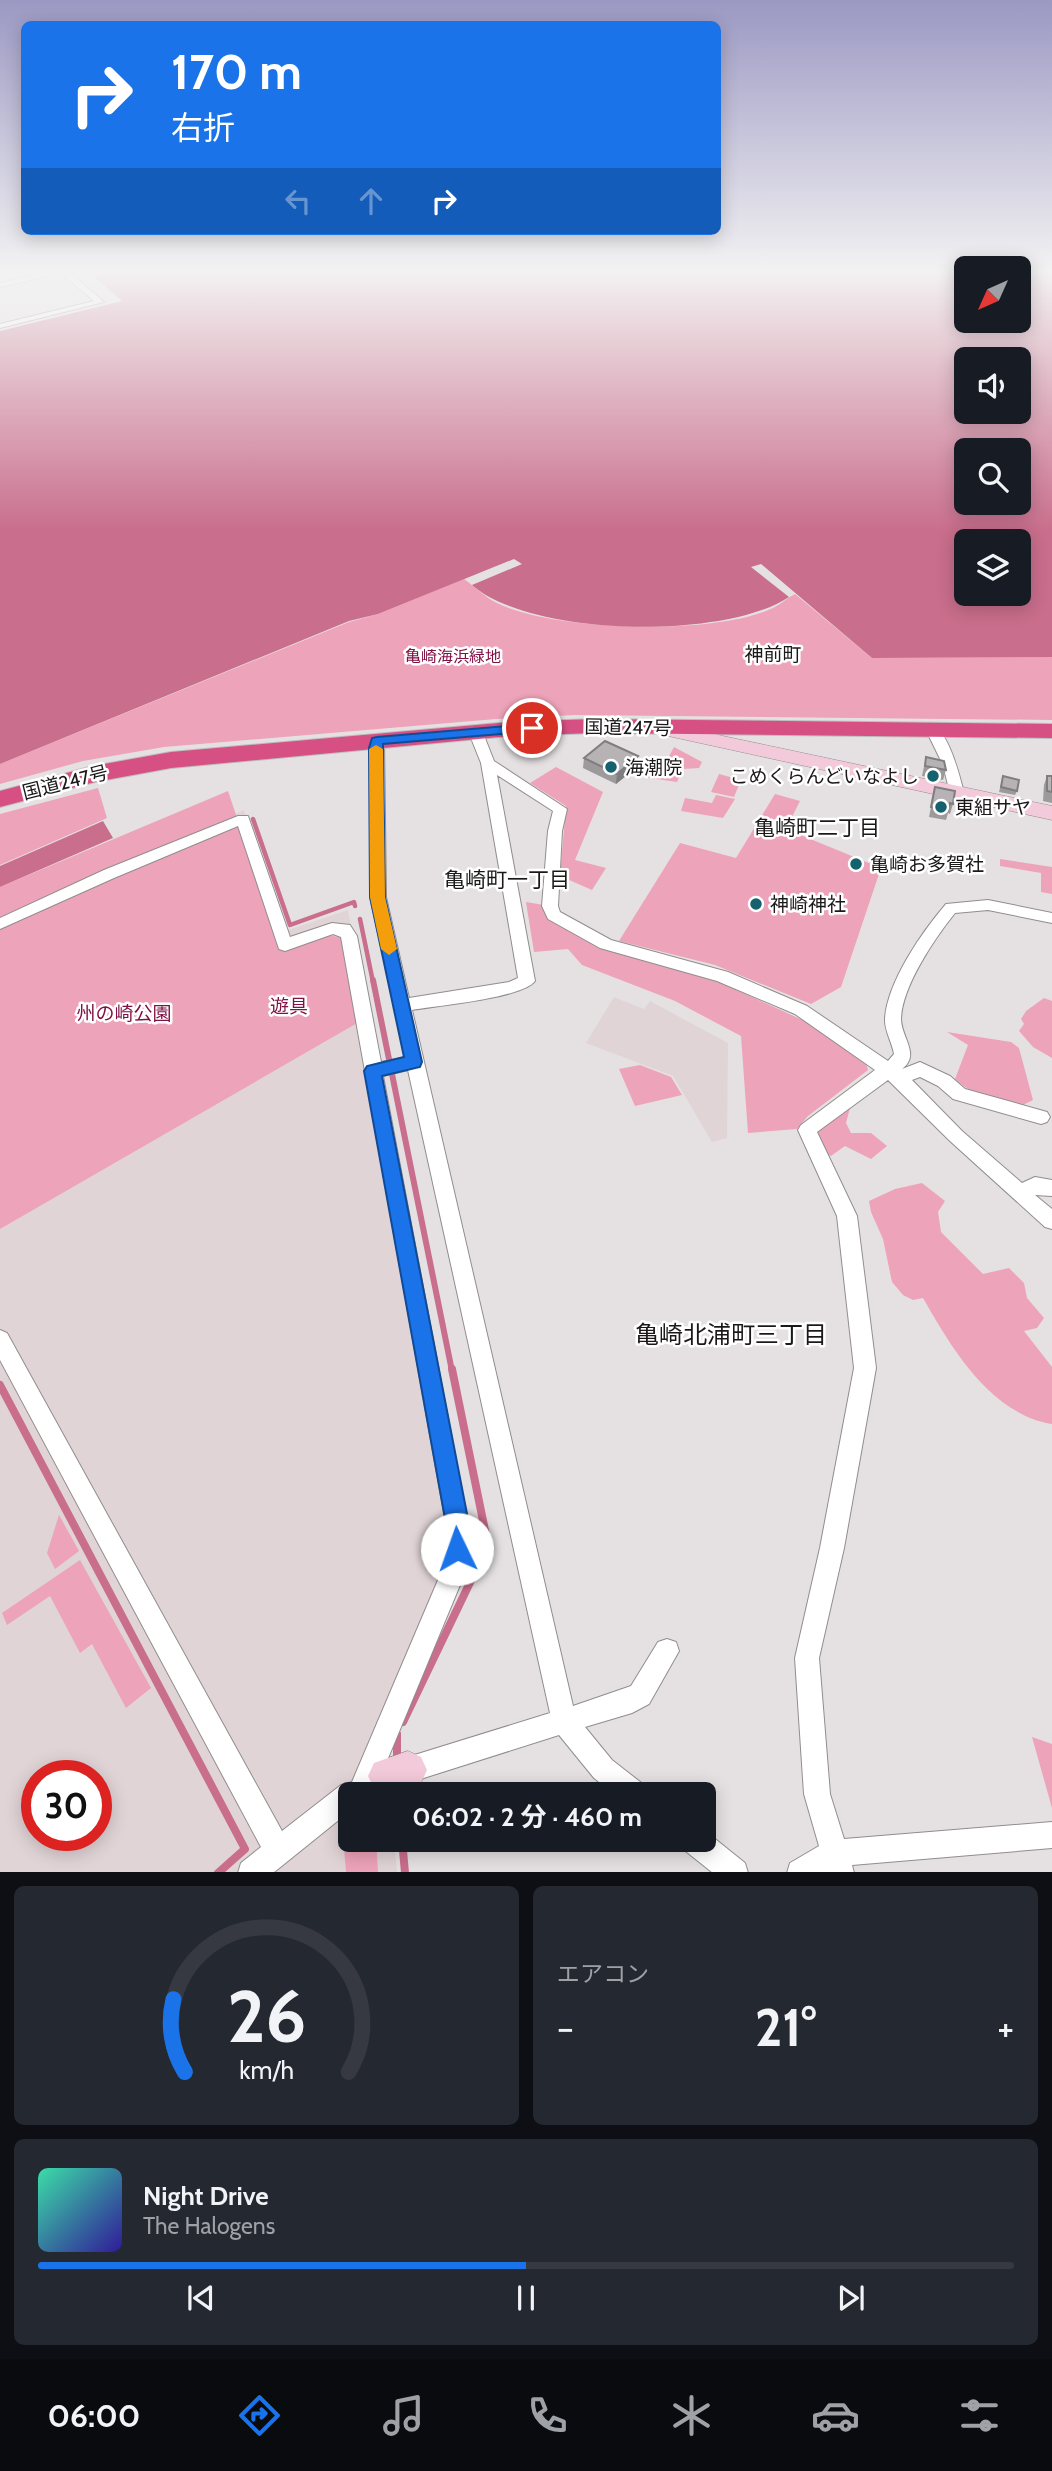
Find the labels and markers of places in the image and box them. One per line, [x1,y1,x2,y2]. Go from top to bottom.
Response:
pin [502,698,562,758]
place label: 海潮院 [625,756,682,779]
marker: 海潮院 [603,759,619,775]
place label: こめくらんどいなよし [730,765,919,788]
marker: こめくらんどいなよし [925,768,941,784]
place label: 東組サヤ [955,796,1031,819]
marker: 東組サヤ [933,799,949,815]
place label: 亀崎お多賀社 [870,853,984,876]
marker: 亀崎お多賀社 [848,856,864,872]
place label: 神崎神社 [770,893,846,916]
marker: 神崎神社 [748,896,764,912]

